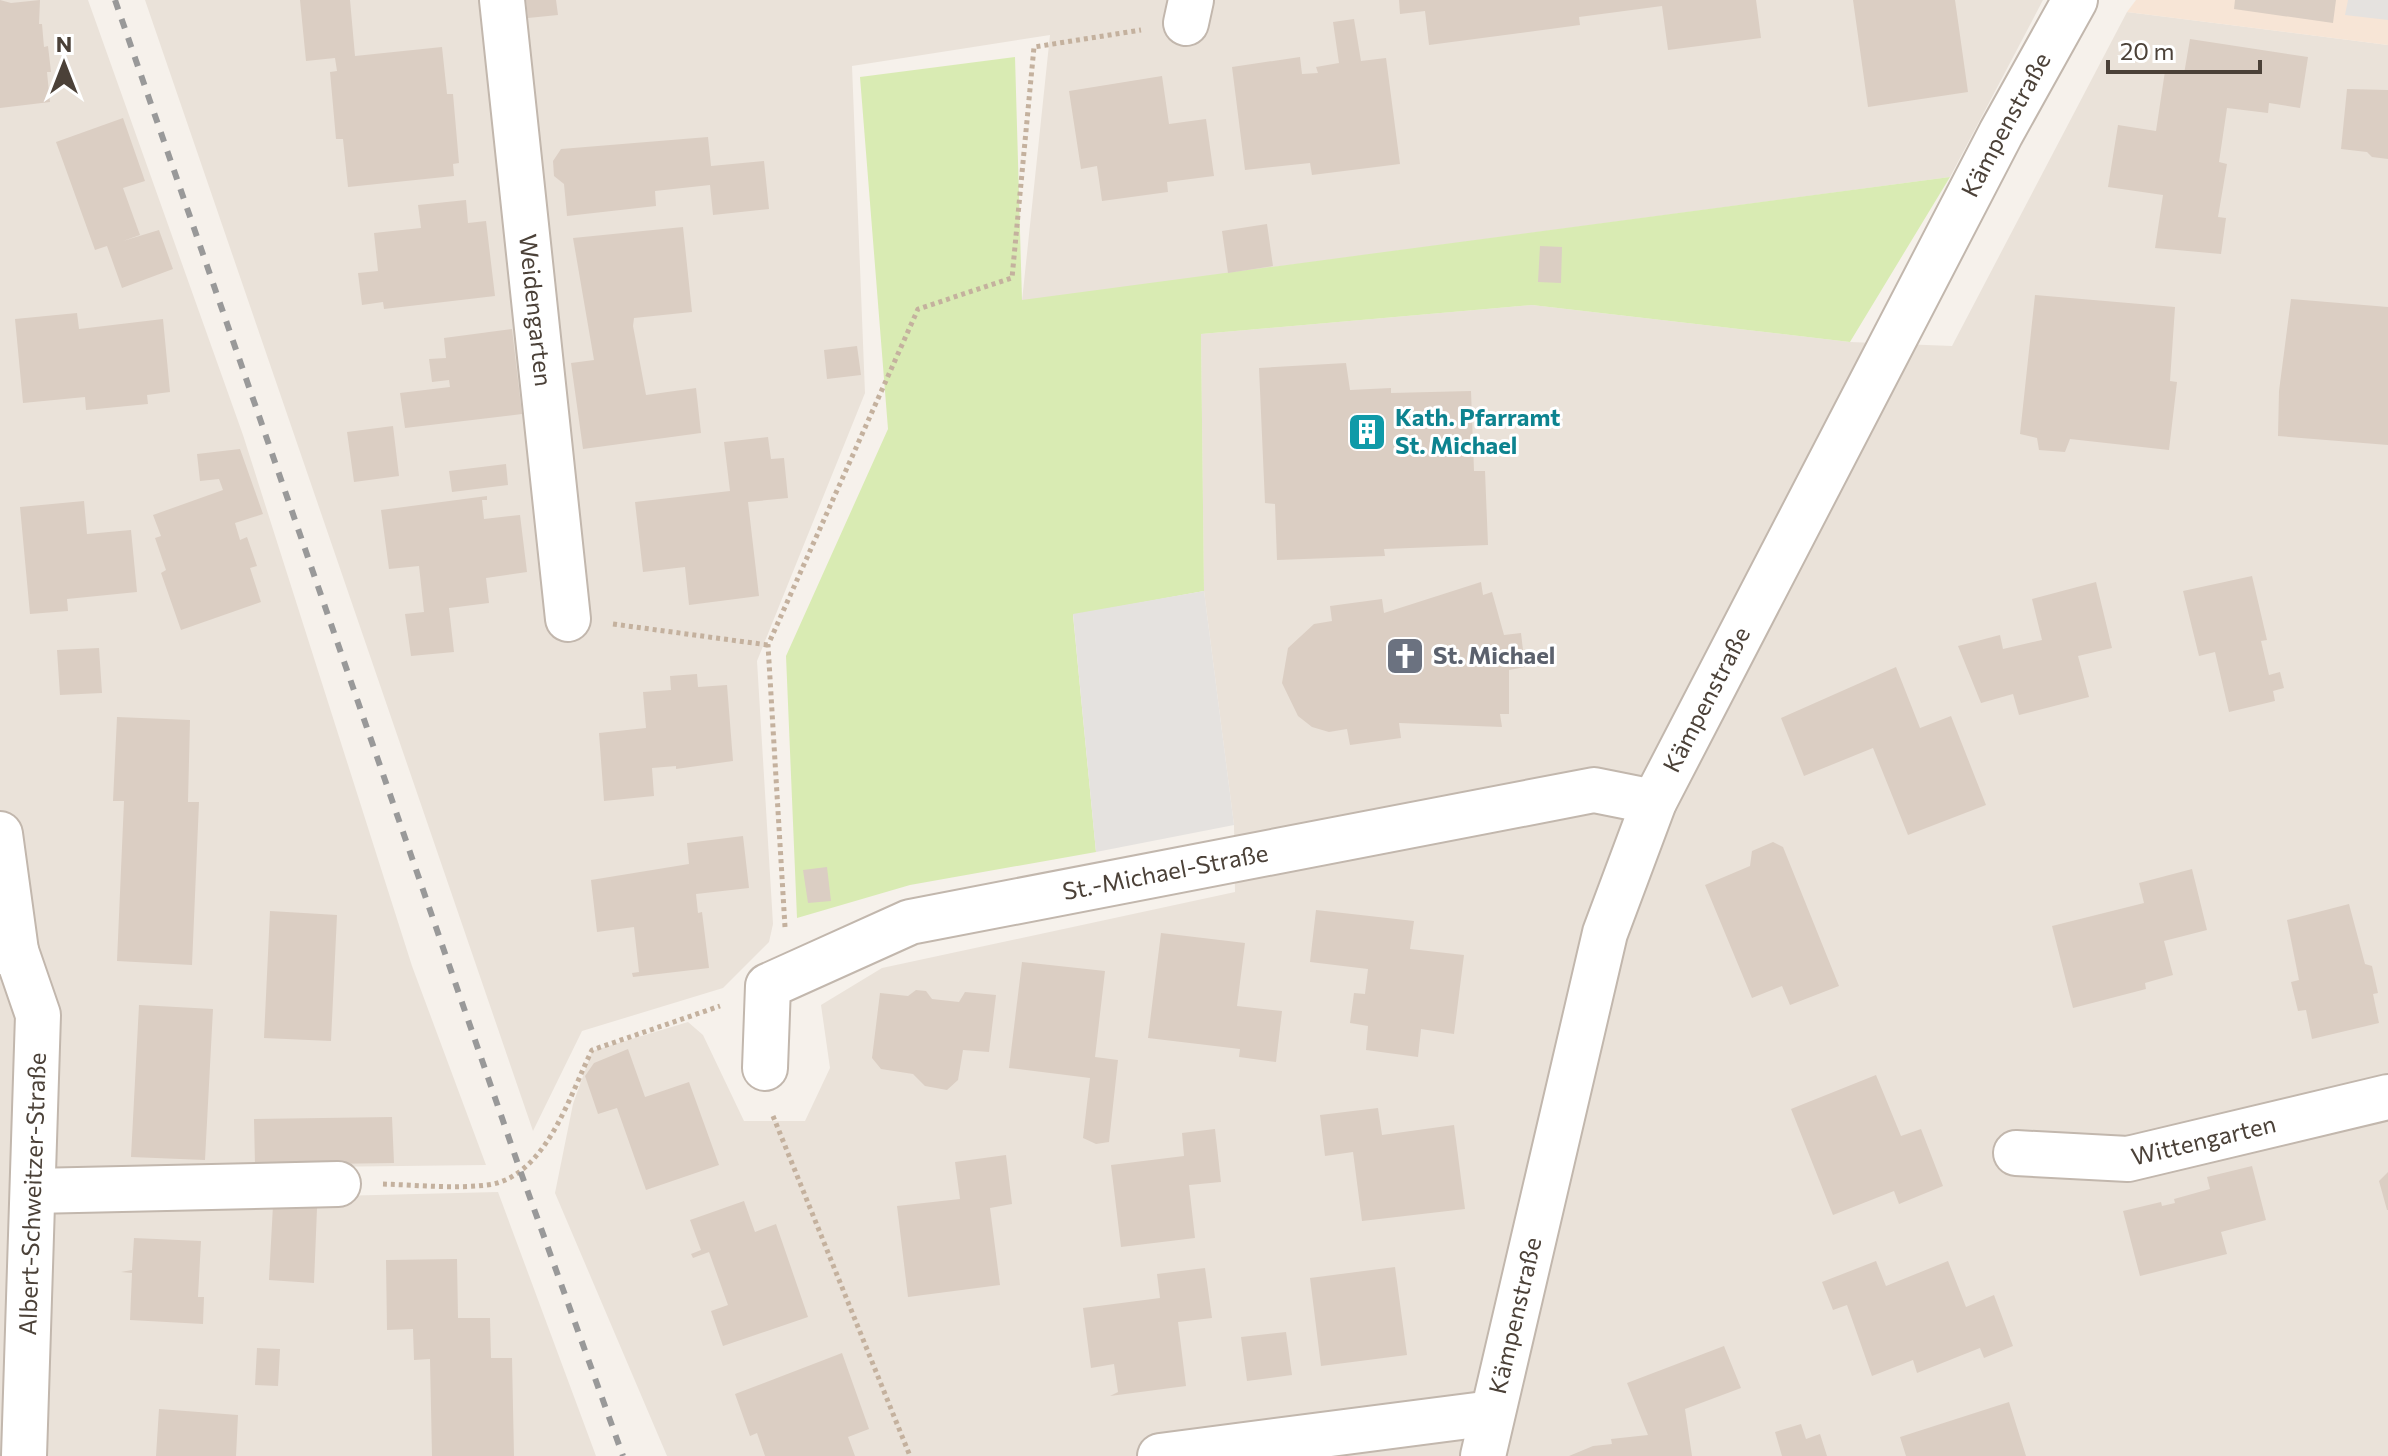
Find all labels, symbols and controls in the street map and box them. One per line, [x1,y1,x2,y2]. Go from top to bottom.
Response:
north arrow [24,24,104,104]
scale bar [2108,24,2260,74]
text: N [56,30,72,57]
text: 20 m [2120,36,2174,65]
street label: Kämpenstraße [1954,47,2056,202]
street label: Weidengarten [514,232,559,388]
place label: Kath. Pfarramt St. Michael [1395,402,1560,459]
building icon: Kath. Pfarramt St. Michael [1346,411,1388,453]
street label: Kämpenstraße [1656,621,1755,777]
church icon: St. Michael [1384,635,1426,677]
place label: St. Michael [1433,640,1555,669]
street label: St.-Michael-Straße [1060,837,1270,905]
street label: Albert-Schweitzer-Straße [12,1052,51,1336]
street label: Wittengarten [2128,1108,2279,1171]
street label: Kämpenstraße [1482,1234,1547,1397]

